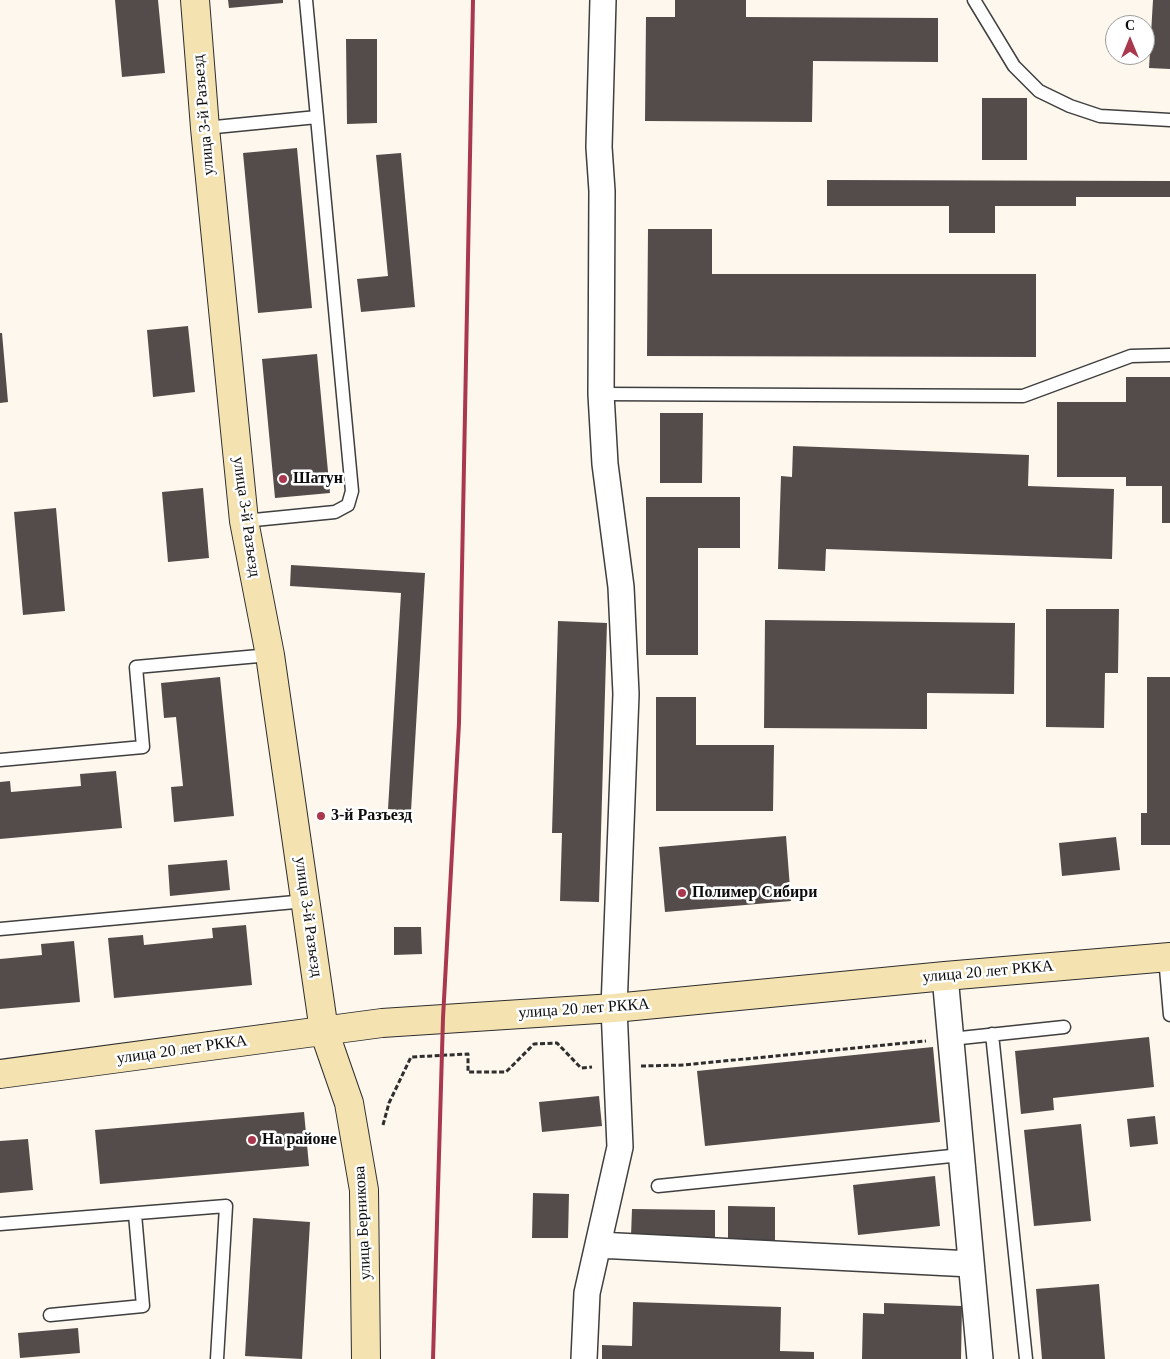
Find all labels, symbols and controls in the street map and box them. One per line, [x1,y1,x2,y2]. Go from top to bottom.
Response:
north arrow [1105,15,1155,65]
text: С [1125,18,1135,33]
street label: улица 3-й Разъезд [189,54,219,176]
street label: улица 3-й Разъезд [228,456,264,578]
place label: Шатун [293,469,343,489]
marker: Шатун [277,473,289,485]
place label: 3-й Разъезд [331,806,412,826]
marker: 3-й Разъезд [315,810,327,822]
street label: улица 3-й Разъезд [290,856,326,978]
place label: Полимер Сибири [692,883,817,903]
marker: Полимер Сибири [676,887,688,899]
street label: улица 20 лет РККА [922,957,1054,987]
street label: улица 20 лет РККА [518,995,650,1023]
street label: улица 20 лет РККА [116,1031,248,1069]
place label: На районе [262,1130,337,1150]
marker: На районе [246,1134,258,1146]
street label: улица Берникова [350,1165,376,1281]

